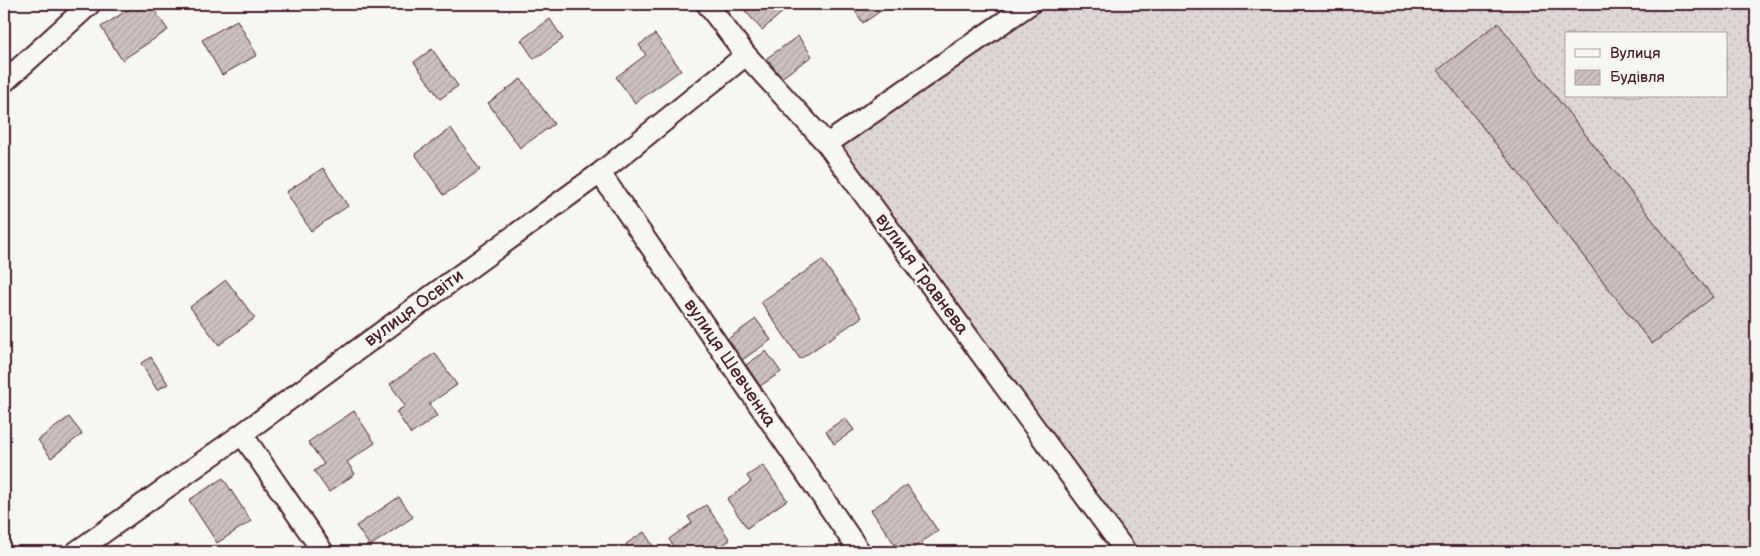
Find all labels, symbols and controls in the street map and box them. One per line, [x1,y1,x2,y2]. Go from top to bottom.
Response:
legend [1565,32,1728,98]
text: Вулиця [1610,44,1661,63]
text: Будівля [1610,68,1665,87]
street label: вулиця Травнева [871,209,973,339]
street label: вулиця Освіти [360,265,468,351]
street label: вулиця Шевченка [679,295,781,431]

